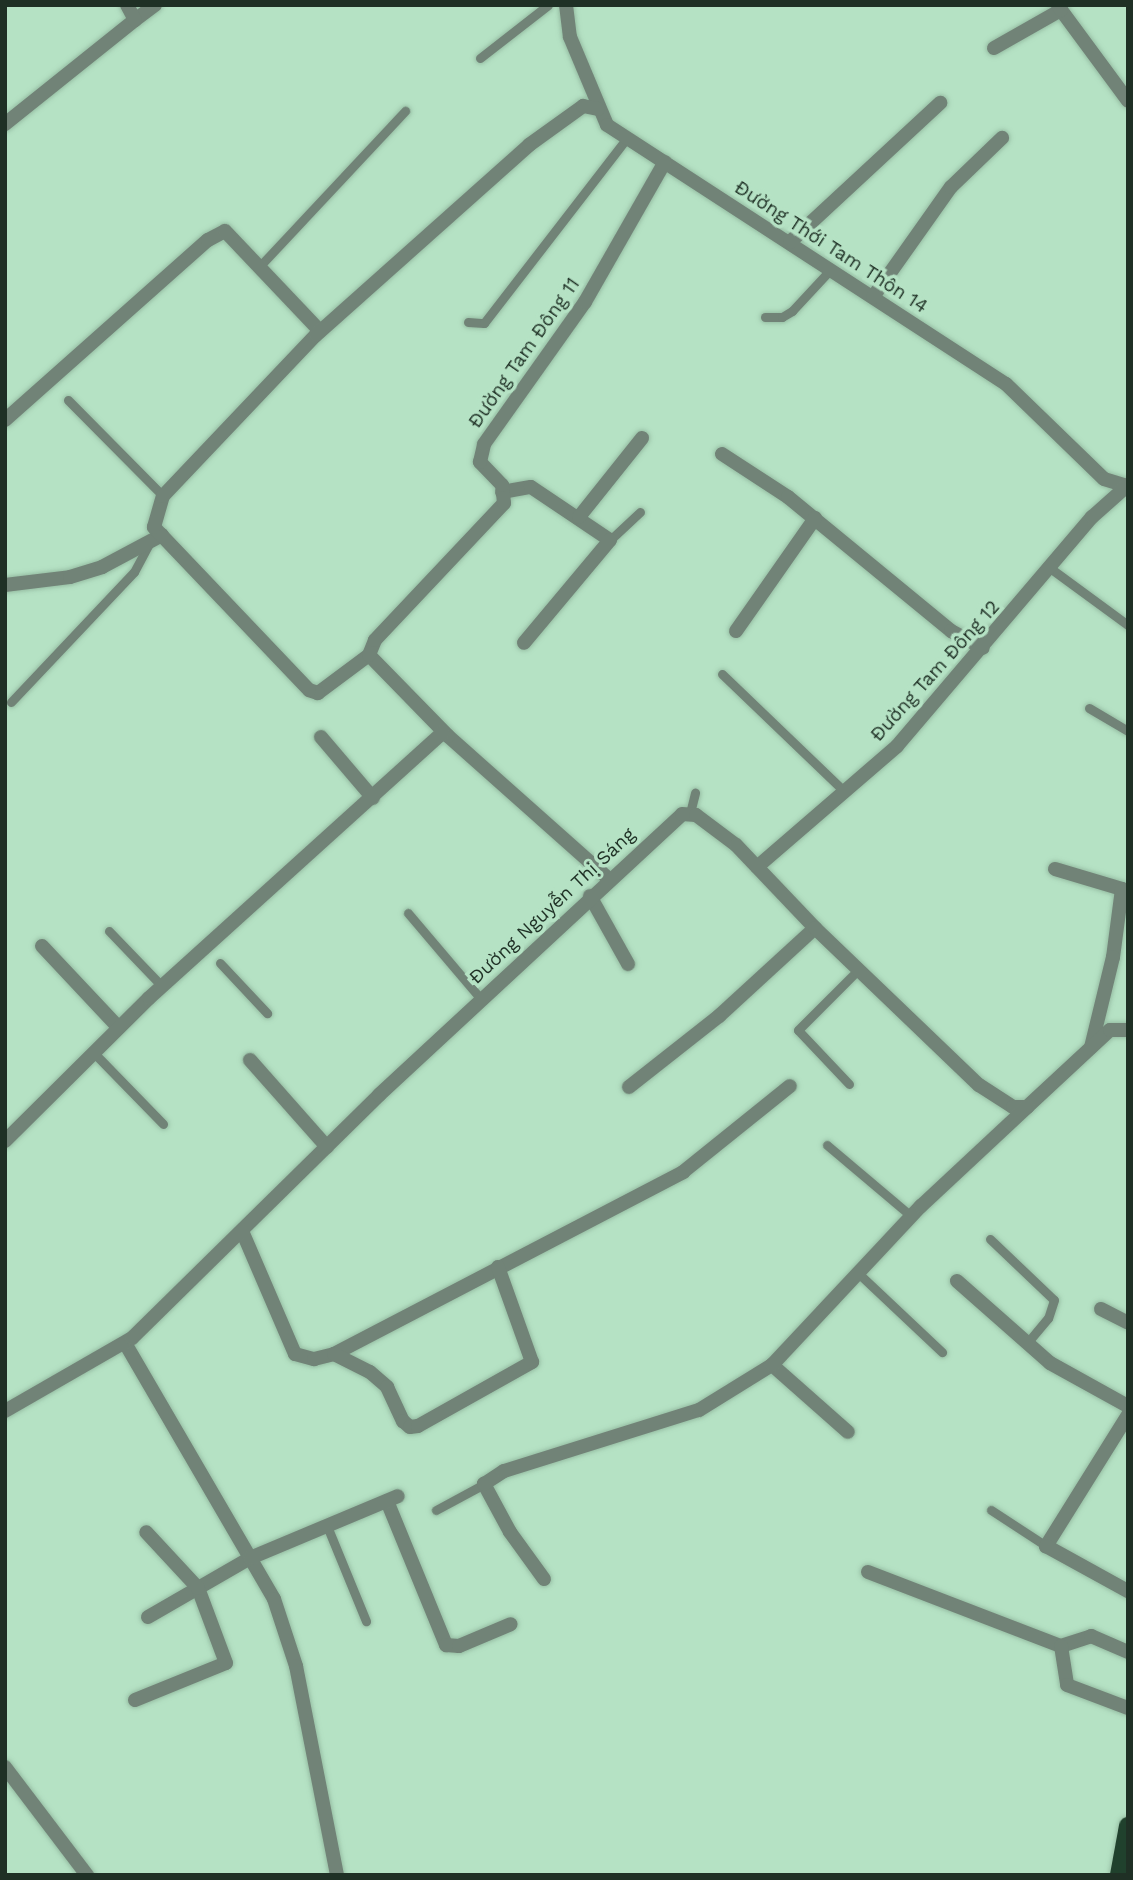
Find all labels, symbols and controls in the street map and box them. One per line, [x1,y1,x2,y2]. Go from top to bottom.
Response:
street label: Đường Thới Tam Thôn 14 [729,175,933,319]
street label: Đường Tam Đông 11 [463,273,585,433]
street label: Đường Tam Đông 12 [865,596,1005,746]
street label: Đường Nguyễn Thị Sáng [464,823,640,989]

